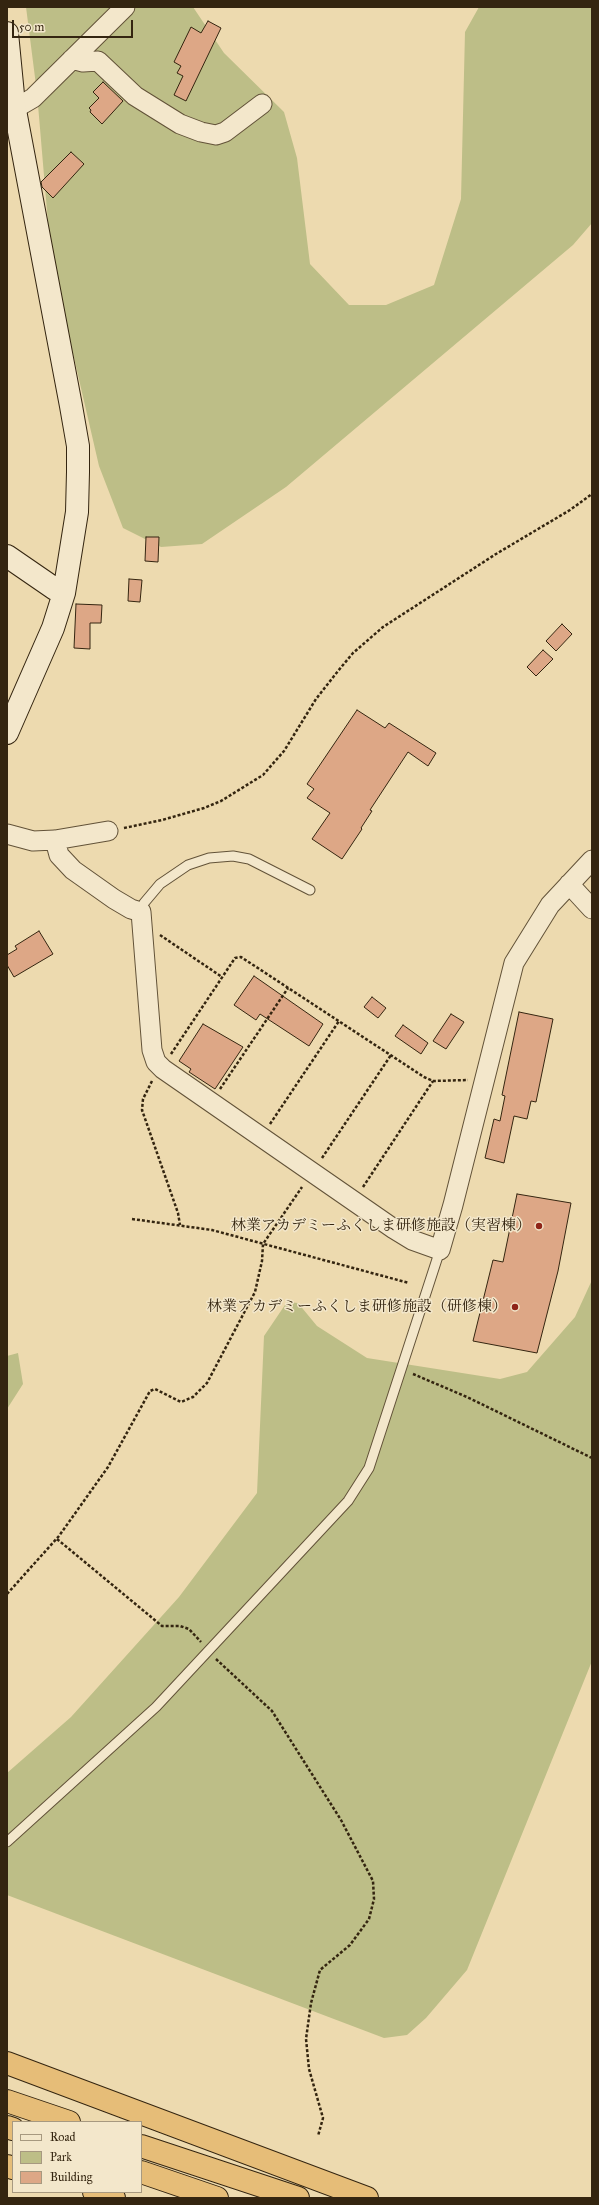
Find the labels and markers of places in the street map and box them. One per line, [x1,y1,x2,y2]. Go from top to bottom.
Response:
place label: 林業アカデミーふくしま研修施設（実習棟） [231,1217,531,1235]
marker: 林業アカデミーふくしま研修施設（実習棟） [534,1221,544,1231]
place label: 林業アカデミーふくしま研修施設（研修棟） [207,1298,507,1316]
marker: 林業アカデミーふくしま研修施設（研修棟） [510,1302,520,1312]

